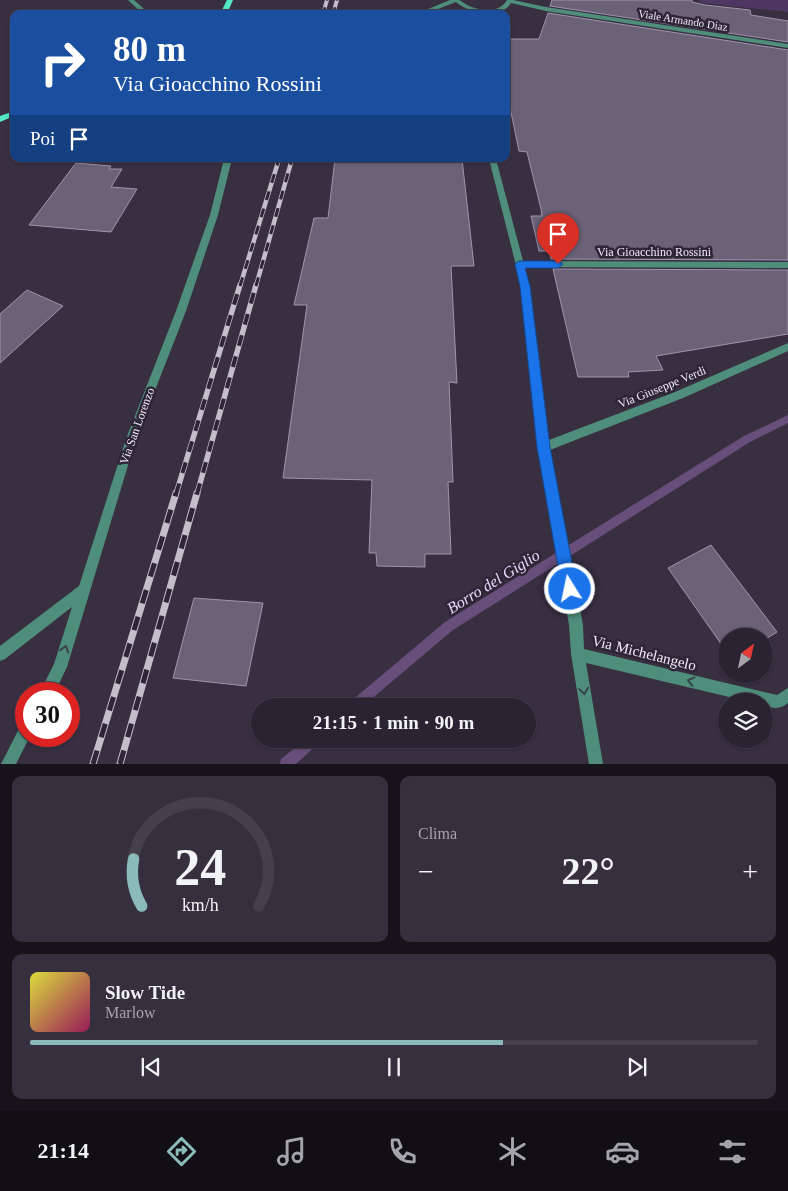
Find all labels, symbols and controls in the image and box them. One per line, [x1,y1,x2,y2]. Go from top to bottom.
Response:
street label: Viale Armando Diaz [637,7,729,33]
icon: right [30,30,95,95]
text: 80 m [113,30,186,69]
text: Via Gioacchino Rossini [113,71,322,96]
icon: arrive [65,125,93,153]
text: Poi [30,128,55,149]
pin [537,213,579,264]
icon: arrive [544,220,572,248]
street label: Via Gioacchino Rossini [597,245,712,259]
street label: Via Giuseppe Verdi [616,363,709,411]
street label: Via San Lorenzo [117,386,157,466]
water label: Borro del Giglio [444,546,543,618]
position arrow [543,562,595,614]
north arrow [718,628,772,682]
map controls [718,628,773,748]
street label: Via Michelangelo [590,632,698,674]
one-way arrow [60,646,70,654]
one-way arrow [687,676,696,687]
speed limit sign: 30 [15,682,80,747]
one-way arrow [579,686,589,695]
button: layers [718,693,773,748]
text: 21:15 · 1 min · 90 m [313,712,474,733]
text: Clima [418,825,457,842]
text: 24 [174,839,226,896]
text: 22° [561,850,615,892]
text: − [418,856,434,887]
text: + [742,856,758,887]
text: km/h [182,895,218,915]
text: Slow Tide [105,982,185,1003]
text: Marlow [105,1004,156,1021]
icon: previous [137,1053,165,1081]
icon: pause [380,1053,408,1081]
icon: next [623,1053,651,1081]
icon: directions [164,1134,199,1169]
icon: music [274,1134,309,1169]
icon: phone [385,1134,420,1169]
icon: climate [495,1134,530,1169]
icon: car [605,1134,640,1169]
icon: filters [715,1134,750,1169]
text: 21:14 [38,1138,89,1163]

